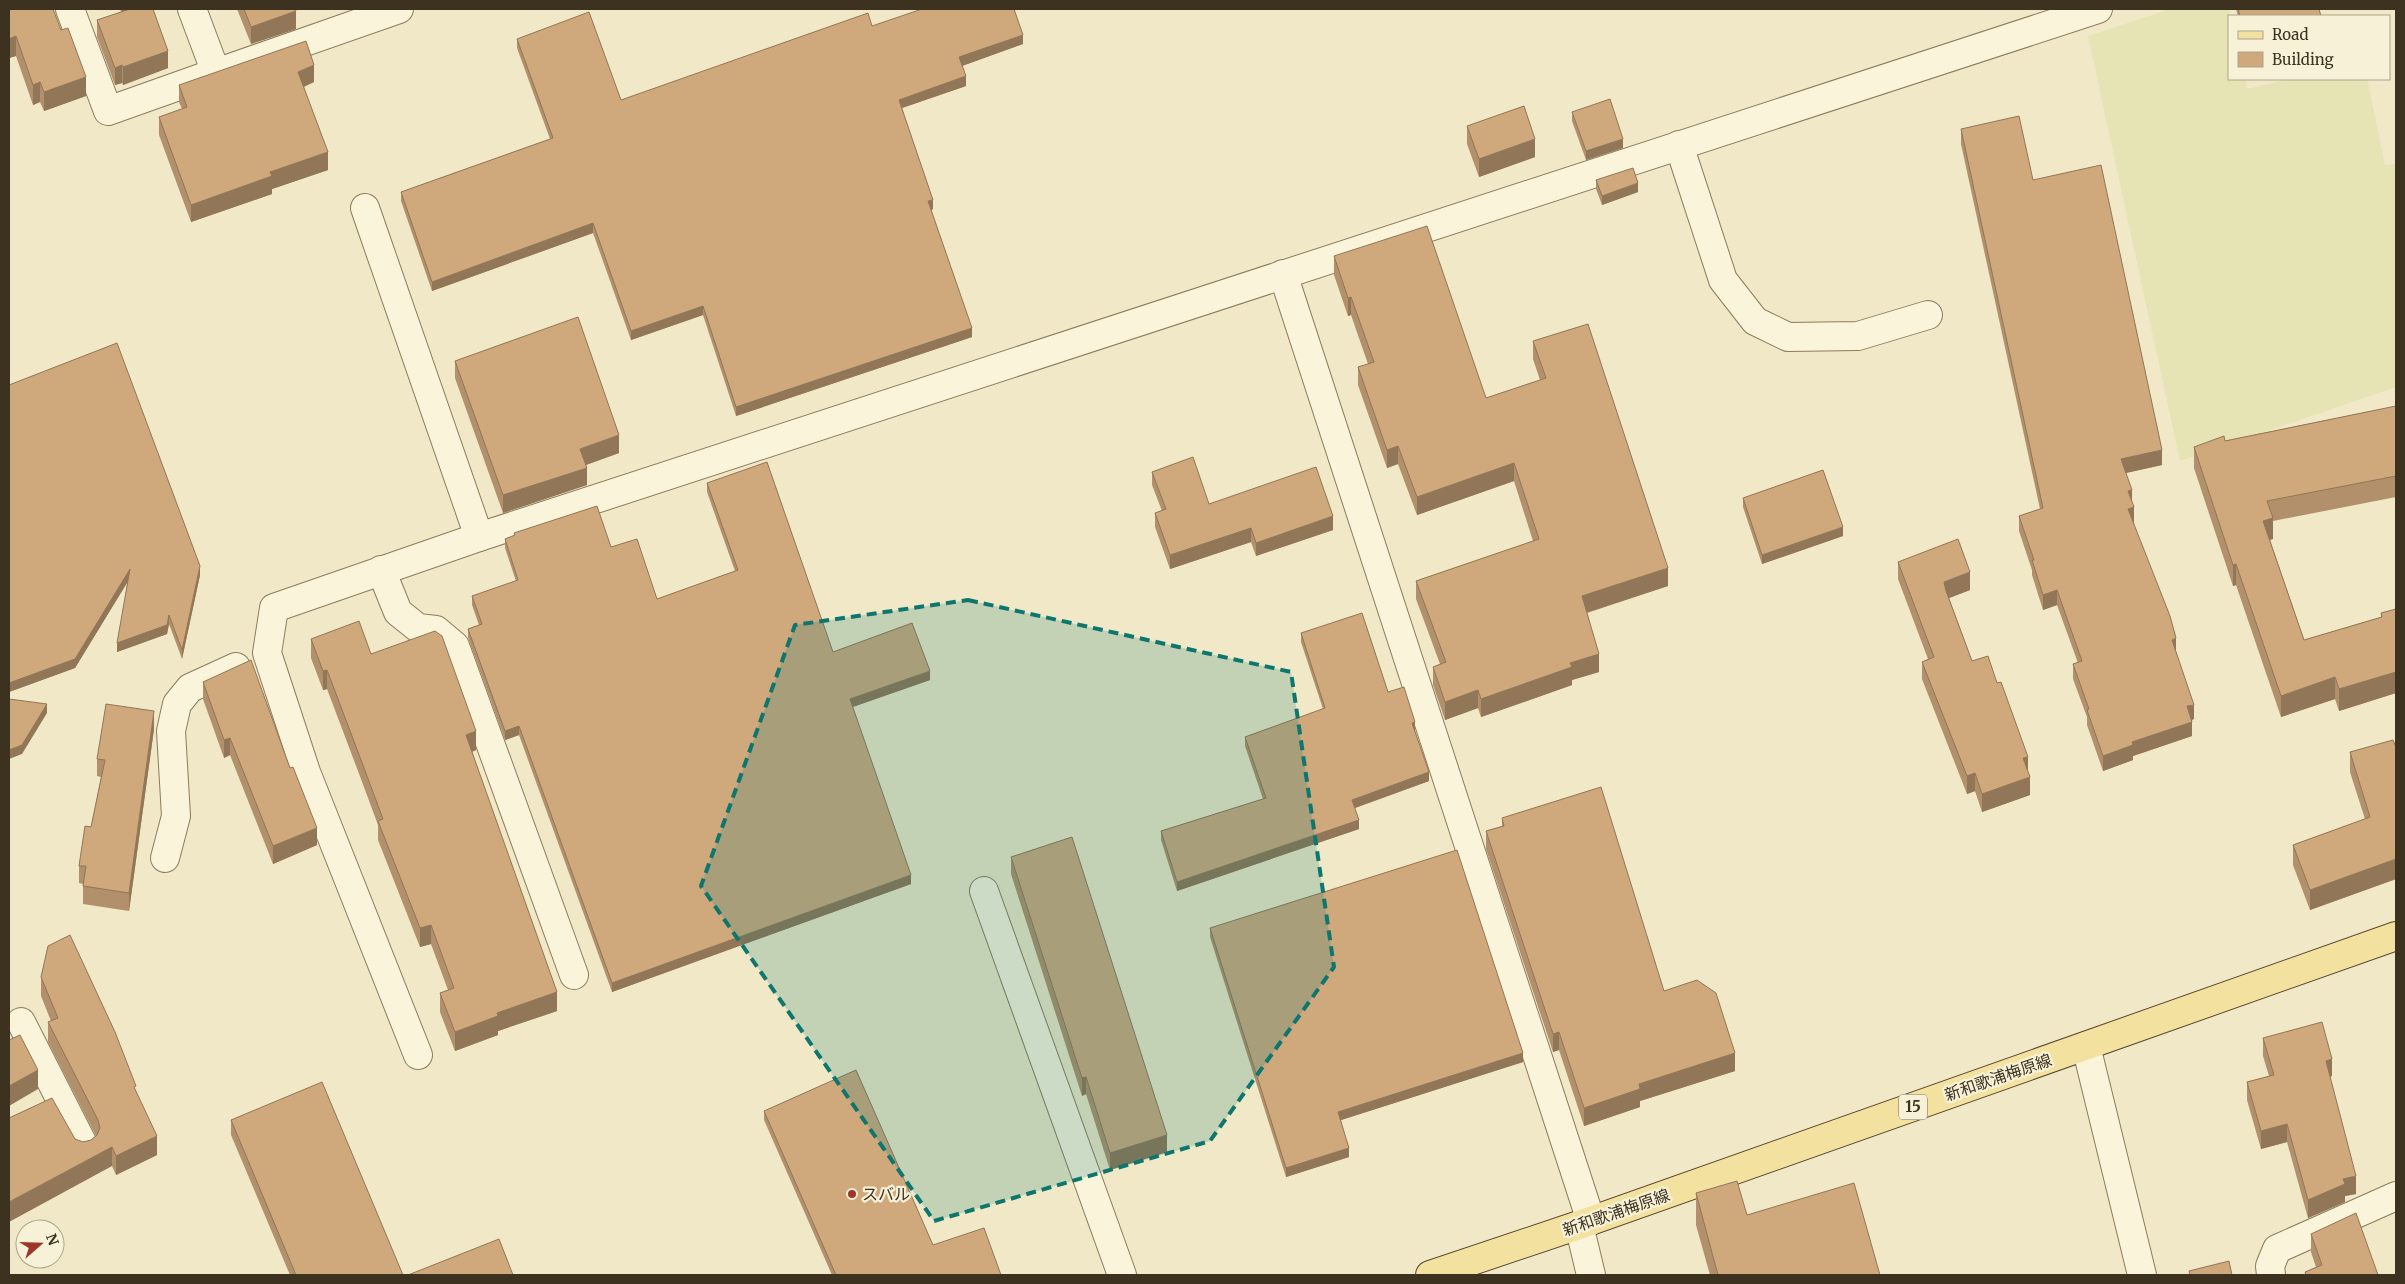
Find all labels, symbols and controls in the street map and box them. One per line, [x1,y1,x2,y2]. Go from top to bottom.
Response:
legend [2228,15,2390,80]
text: Road [2272,25,2308,44]
text: Building [2272,50,2334,69]
street label: 新和歌浦梅原線 [1942,1049,2054,1105]
road number: 15 [1899,1094,1927,1120]
place label: スバル [862,1184,910,1204]
street label: 新和歌浦梅原線 [1560,1184,1672,1240]
marker: スバル [846,1188,858,1200]
north arrow [15,1219,65,1269]
text: N [42,1231,63,1248]

